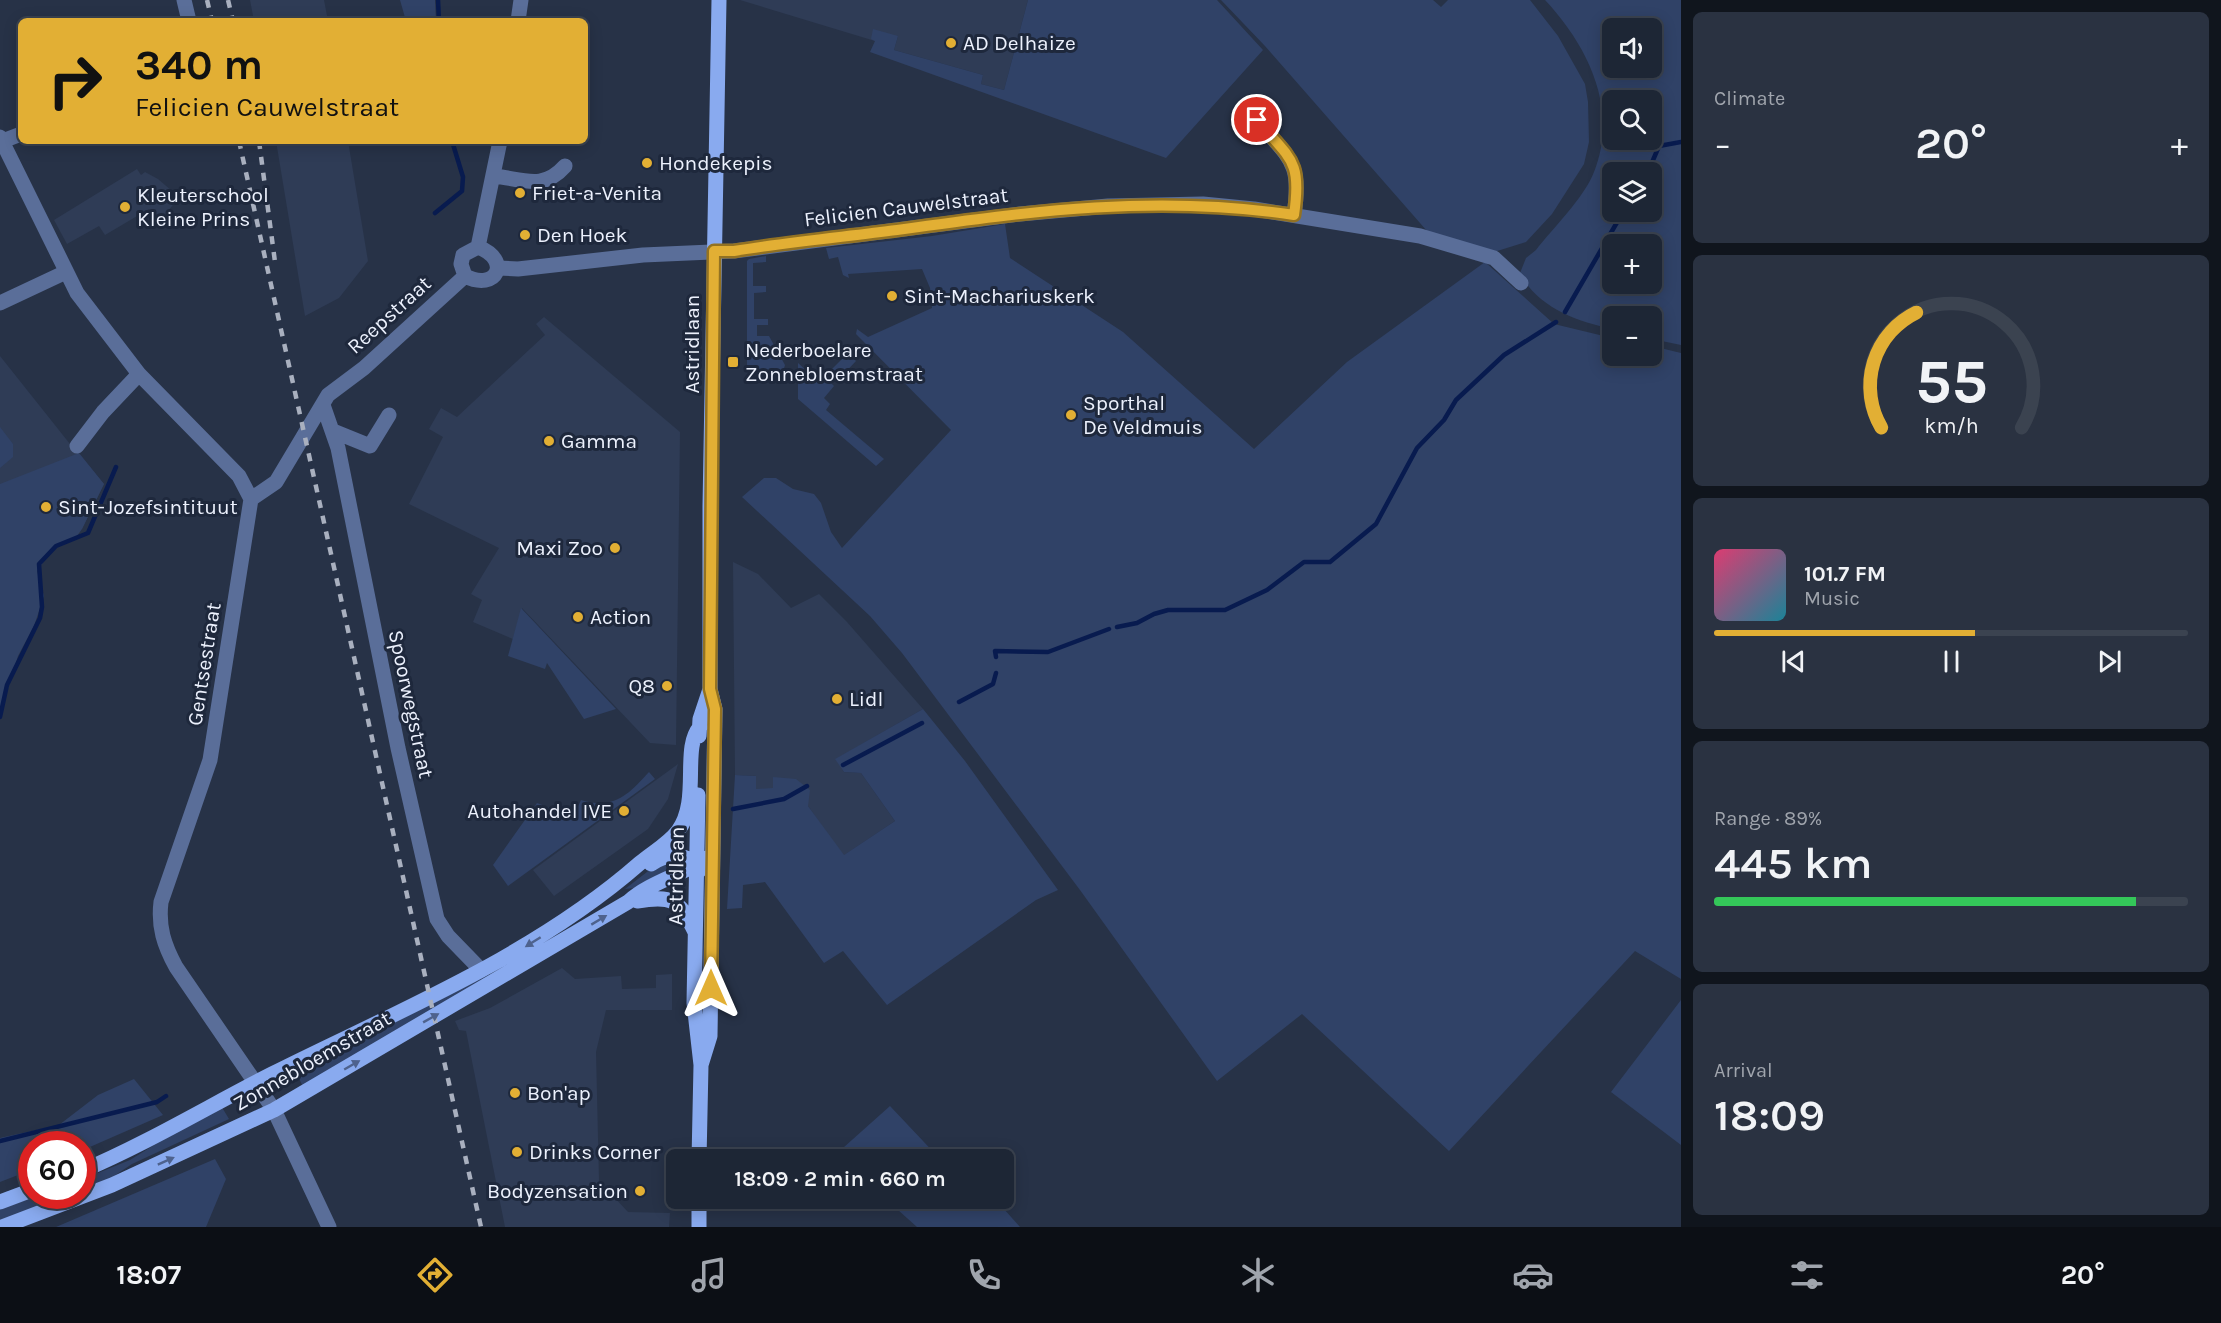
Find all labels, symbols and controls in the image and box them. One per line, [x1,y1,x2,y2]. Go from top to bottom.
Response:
map controls [1602,18,1662,366]
button: sound [1602,18,1662,78]
place label: AD Delhaize [963,31,1076,55]
marker: AD Delhaize [944,36,958,50]
text: 340 m [135,40,263,90]
icon: right [36,42,114,120]
text: Climate [1714,87,1785,110]
button: search [1602,90,1662,150]
text: Felicien Cauwelstraat [135,91,399,123]
pin [1231,94,1282,145]
icon: arrive [1240,103,1273,136]
text: 20° [1915,117,1987,169]
text: − [1714,125,1731,163]
text: + [2171,125,2188,163]
place label: Hondekepis [659,151,773,175]
marker: Hondekepis [640,156,654,170]
button: layers [1602,162,1662,222]
place label: Friet-a-Venita [532,181,662,205]
place label: Kleuterschool Kleine Prins [137,183,269,231]
street label: Felicien Cauwelstraat [803,183,1010,231]
marker: Friet-a-Venita [513,186,527,200]
marker: Kleuterschool Kleine Prins [118,200,132,214]
place label: Den Hoek [537,223,628,247]
marker: Den Hoek [518,228,532,242]
button: + [1602,234,1662,294]
street label: Reepstraat [342,271,436,359]
place label: Sint-Machariuskerk [904,284,1095,308]
marker: Sint-Machariuskerk [885,289,899,303]
street label: Astridlaan [680,295,704,393]
button: − [1602,306,1662,366]
place label: Nederboelare Zonnebloemstraat [745,338,923,386]
text: 55 [1915,345,1987,418]
marker: Nederboelare Zonnebloemstraat [726,355,740,369]
place label: Sporthal De Veldmuis [1083,391,1203,439]
marker: Sporthal De Veldmuis [1064,408,1078,422]
text: km/h [1924,413,1978,438]
place label: Gamma [561,429,637,453]
marker: Gamma [542,434,556,448]
place label: Sint-Jozefsintituut [58,495,238,519]
marker: Sint-Jozefsintituut [39,500,53,514]
place label: Maxi Zoo [516,536,603,560]
marker: Maxi Zoo [608,541,622,555]
text: 101.7 FM [1804,561,1886,587]
text: Music [1804,587,1860,610]
street label: Gentsestraat [182,601,226,727]
place label: Action [590,605,651,629]
marker: Action [571,610,585,624]
street label: Spoorwegstraat [384,628,438,780]
icon: previous [1777,645,1810,678]
icon: pause [1935,645,1968,678]
icon: next [2093,645,2126,678]
place label: Q8 [628,674,655,698]
marker: Q8 [660,679,674,693]
place label: Lidl [849,687,883,711]
marker: Lidl [830,692,844,706]
place label: Autohandel IVE [467,799,612,823]
marker: Autohandel IVE [617,804,631,818]
text: Range · 89% [1714,807,1822,830]
street label: Astridlaan [663,826,689,926]
text: 445 km [1714,837,1873,889]
one-way arrow [591,914,607,925]
one-way arrow [524,936,541,947]
position arrow [679,956,743,1020]
street label: Zonnebloemstraat [229,1006,395,1116]
one-way arrow [422,1013,439,1023]
text: Arrival [1714,1059,1773,1082]
one-way arrow [344,1060,360,1071]
place label: Bon'ap [527,1081,591,1105]
marker: Bon'ap [508,1086,522,1100]
text: 18:09 [1714,1089,1825,1141]
speed limit sign: 60 [18,1131,96,1209]
place label: Drinks Corner [529,1140,661,1164]
marker: Drinks Corner [510,1145,524,1159]
one-way arrow [157,1156,174,1165]
text: 18:09 · 2 min · 660 m [734,1166,946,1192]
place label: Bodyzensation [487,1179,628,1203]
marker: Bodyzensation [633,1184,647,1198]
icon: directions [414,1254,456,1296]
icon: music [688,1254,730,1296]
icon: phone [963,1254,1005,1296]
icon: climate [1237,1254,1279,1296]
icon: car [1512,1254,1554,1296]
icon: filters [1786,1254,1828,1296]
text: 18:07 [116,1259,181,1291]
text: 20° [2061,1259,2105,1291]

